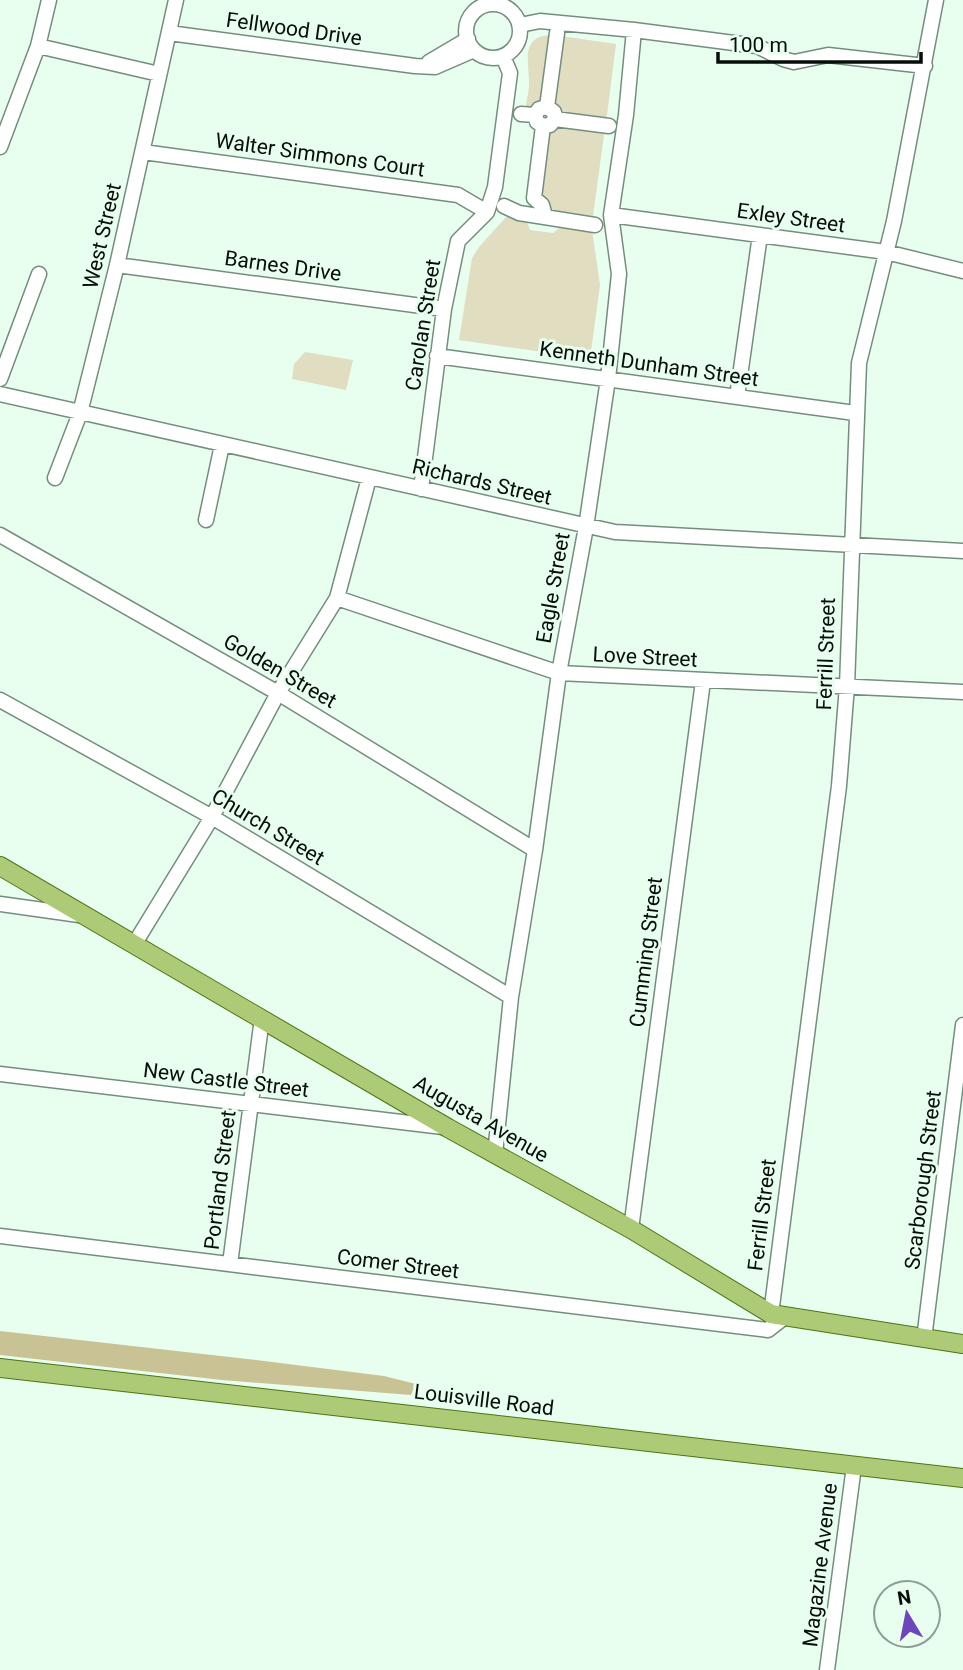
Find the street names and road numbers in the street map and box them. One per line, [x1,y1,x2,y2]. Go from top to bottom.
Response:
street label: Fellwood Drive [225,8,363,50]
street label: Walter Simmons Court [214,128,426,182]
street label: West Street [78,181,126,291]
street label: Exley Street [735,199,847,237]
street label: Barnes Drive [223,246,343,286]
street label: Carolan Street [401,257,445,392]
street label: Kenneth Dunham Street [538,337,760,391]
street label: Richards Street [410,454,554,510]
street label: Eagle Street [531,531,575,645]
street label: Ferrill Street [812,597,840,711]
street label: Golden Street [219,629,341,713]
street label: Love Street [592,642,698,672]
street label: Church Street [207,784,329,870]
street label: Cumming Street [625,875,667,1028]
street label: New Castle Street [142,1058,310,1102]
street label: Augusta Avenue [409,1071,553,1167]
street label: Scarborough Street [900,1089,946,1271]
street label: Portland Street [200,1109,240,1251]
street label: Ferrill Street [743,1157,781,1272]
street label: Comer Street [336,1245,461,1283]
street label: Louisville Road [413,1380,555,1420]
street label: Magazine Avenue [798,1482,842,1648]

